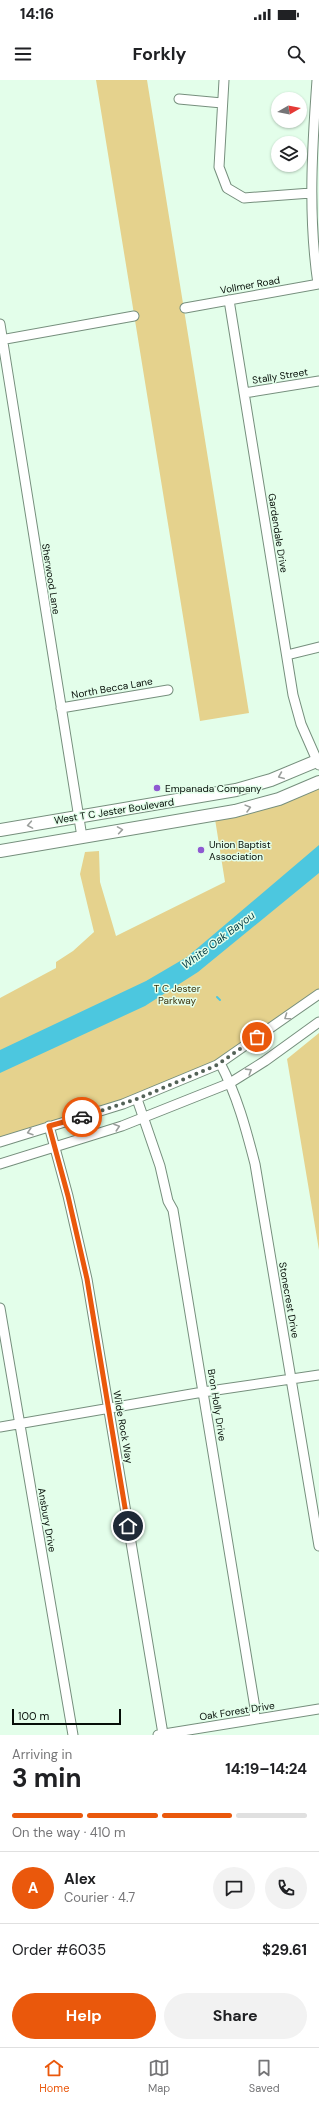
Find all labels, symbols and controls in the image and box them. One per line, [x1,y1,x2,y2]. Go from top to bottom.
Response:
text: 14:16 [20,4,54,24]
text: Forkly [133,42,186,66]
icon: menu [12,43,34,65]
icon: search [285,43,307,65]
north arrow [271,92,307,128]
map controls [271,92,307,172]
button: layers [271,136,307,172]
street label: Vollmer Road [219,273,281,297]
street label: Stally Street [251,365,309,387]
street label: Gardendale Drive [265,492,291,574]
street label: Sherwood Lane [39,543,63,616]
street label: North Becca Lane [70,674,154,702]
one-way arrow [278,771,286,779]
place label: Empanada Company [165,782,262,795]
marker: Empanada Company [152,783,162,793]
street label: West T C Jester Boulevard [53,795,175,827]
one-way arrow [244,804,251,813]
one-way arrow [27,820,33,828]
one-way arrow [117,827,123,835]
place label: Union Baptist Association [209,838,271,863]
marker: Union Baptist Association [196,845,206,855]
water label: White Oak Bayou [179,908,258,972]
park label: T C Jester Parkway [154,982,201,1007]
one-way arrow [284,1012,291,1020]
pin [240,1020,274,1054]
icon: bag [246,1026,268,1048]
one-way arrow [245,1068,252,1075]
courier [62,1097,102,1137]
icon: car [71,1106,93,1128]
one-way arrow [114,1124,121,1132]
one-way arrow [27,1127,34,1136]
street label: Stonecrest Drive [276,1261,302,1339]
street label: Bron Holly Drive [205,1368,229,1442]
street label: Wilde Rock Way [110,1389,136,1465]
street label: Ansbury Drive [35,1487,59,1553]
pin [111,1509,145,1543]
icon: home [117,1515,139,1537]
street label: Oak Forest Drive [198,1699,276,1723]
scale bar [12,1707,121,1726]
text: 100 m [18,1709,49,1723]
text: Arriving in [12,1746,72,1763]
text: 14:19–14:24 [225,1759,307,1779]
text: 3 min [12,1761,81,1795]
text: On the way · 410 m [12,1824,126,1841]
button: chat [213,1867,255,1909]
button: phone [265,1867,307,1909]
text: Alex [64,1869,96,1889]
text: A [28,1878,38,1898]
text: Courier · 4.7 [64,1889,135,1906]
text: Order #6035 [12,1940,106,1960]
text: $29.61 [262,1940,307,1960]
button: Help [12,1993,156,2039]
button: Share [164,1993,307,2039]
tab: Home [39,2057,69,2095]
tab: Map [148,2057,170,2095]
tab: Saved [249,2057,280,2095]

